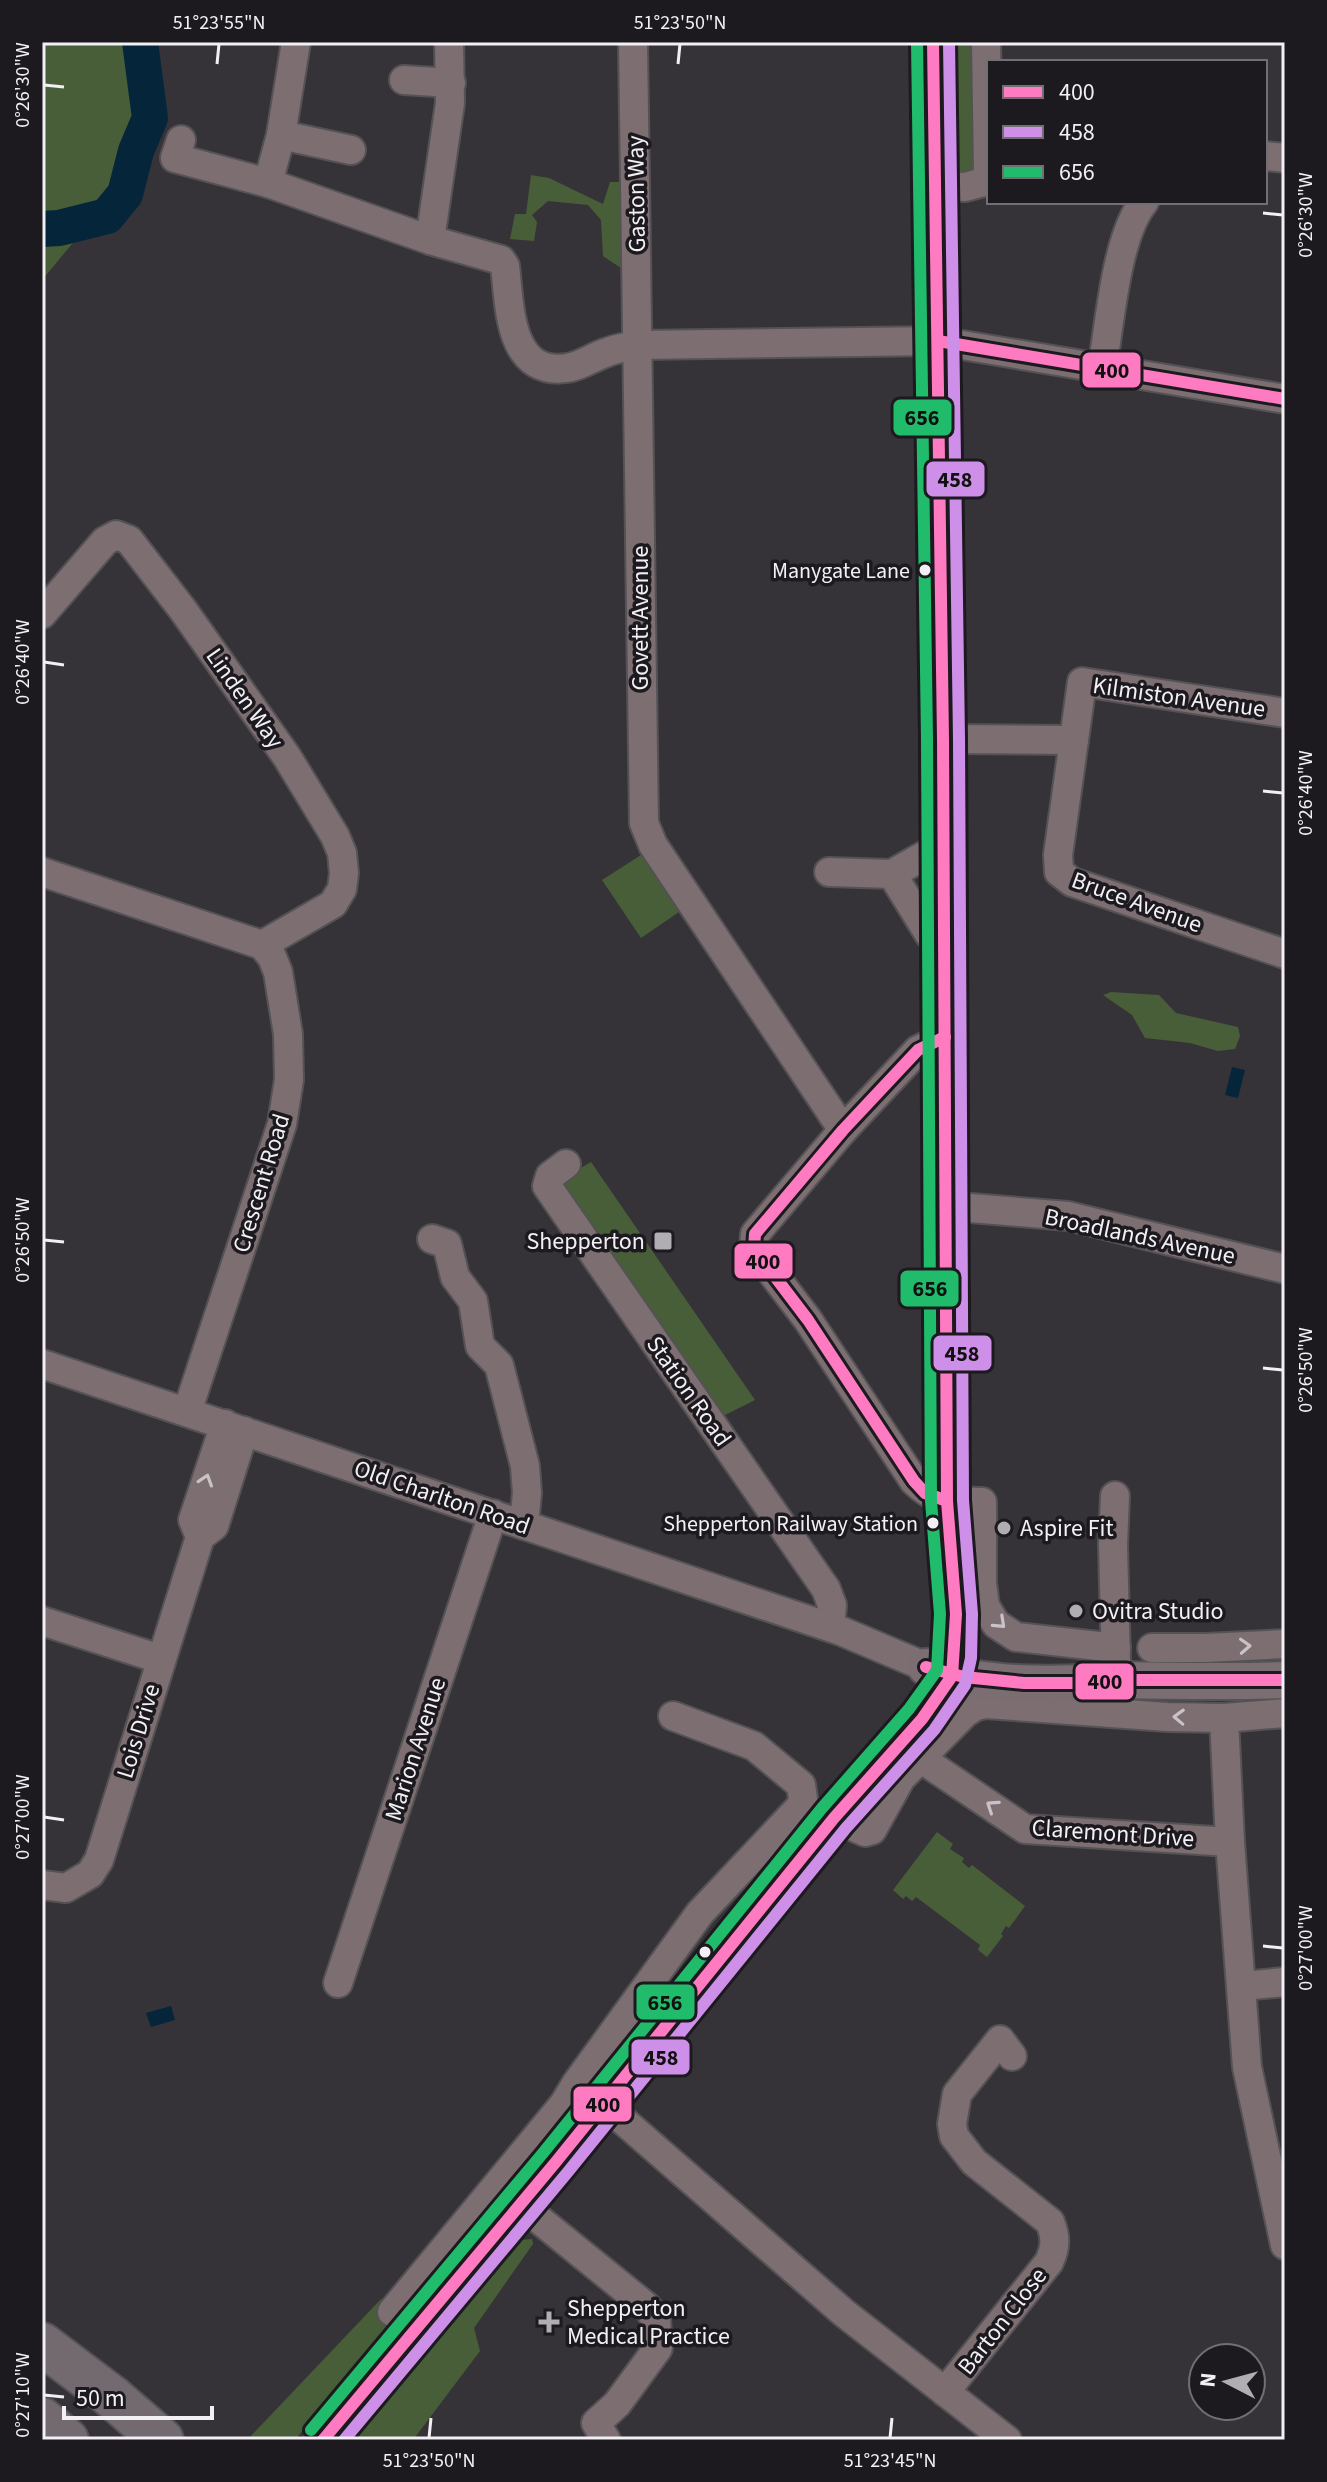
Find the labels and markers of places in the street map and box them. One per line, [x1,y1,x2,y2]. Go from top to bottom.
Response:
place label: Manygate Lane [772,555,910,587]
marker: Manygate Lane [917,562,933,578]
place label: Shepperton [526,1224,645,1259]
marker: Shepperton [652,1230,674,1252]
place label: Shepperton Railway Station [663,1508,918,1540]
place label: Aspire Fit [1020,1511,1114,1546]
marker: Shepperton Railway Station [925,1515,941,1531]
marker: Aspire Fit [995,1519,1013,1537]
place label: Ovitra Studio [1092,1594,1223,1629]
marker: Ovitra Studio [1067,1602,1085,1620]
unlabelled marker [697,1944,713,1960]
place label: Shepperton Medical Practice [567,2291,730,2354]
marker: Shepperton Medical Practice [538,2311,560,2333]

